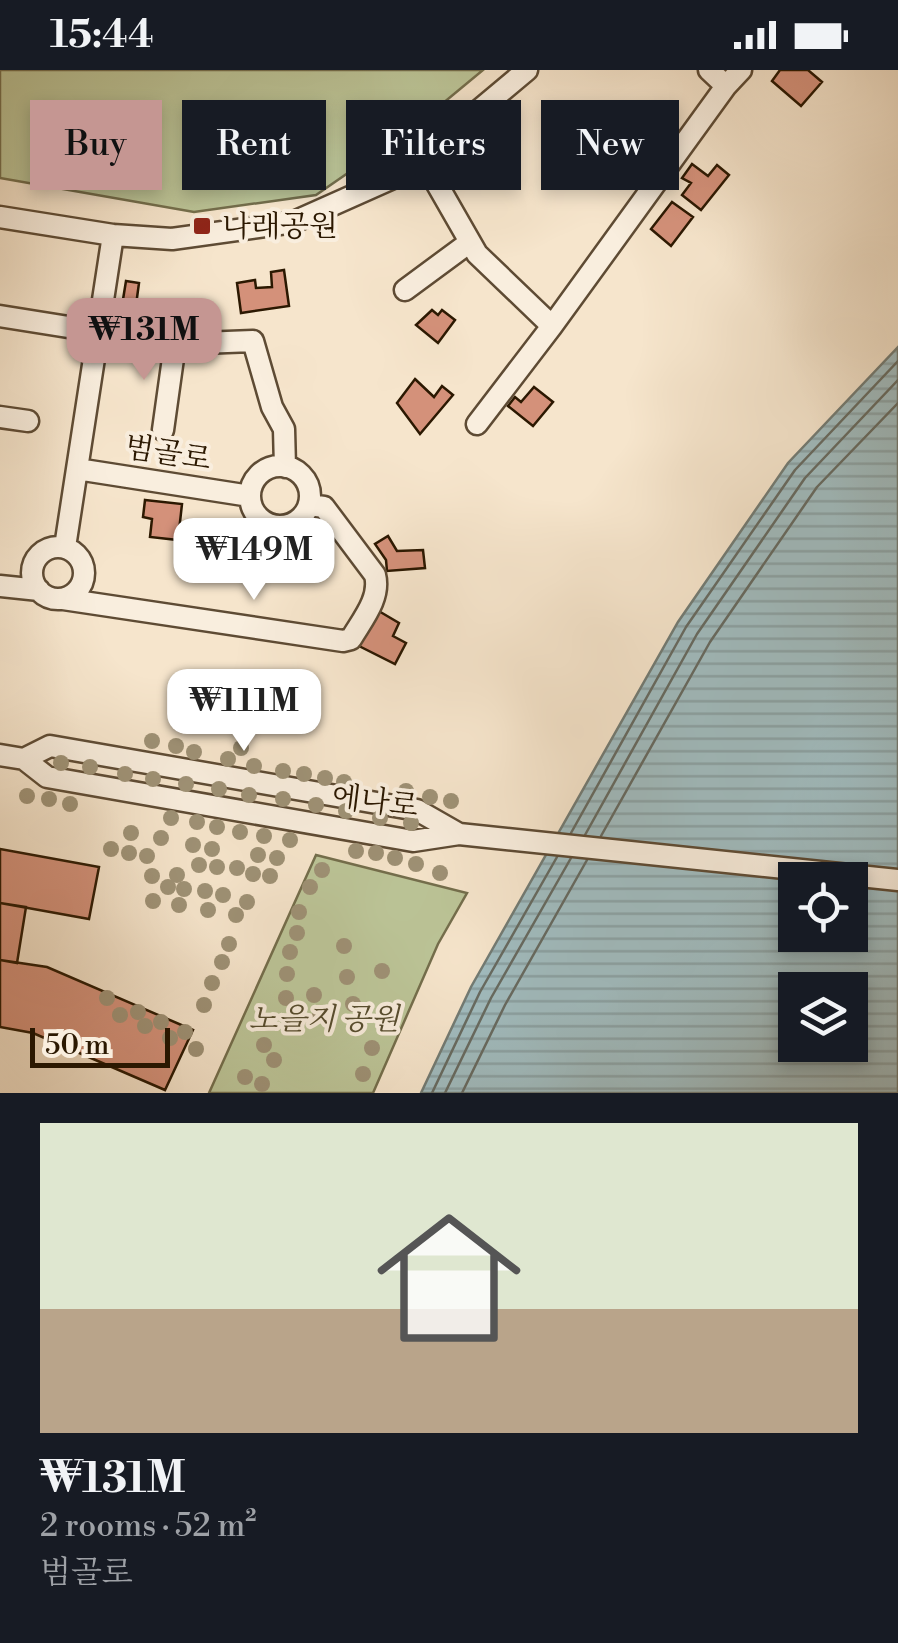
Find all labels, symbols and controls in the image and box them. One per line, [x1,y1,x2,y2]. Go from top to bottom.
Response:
text: 15:44 [50,12,154,59]
chip: Buy [30,100,162,190]
chip: Rent [182,100,326,190]
chip: Filters [346,100,521,190]
chip: New [541,100,679,190]
place label: 나래공원 [222,208,338,246]
marker: 나래공원 [191,215,213,237]
pin: ₩131M [74,298,214,383]
text: ₩131M [89,310,199,350]
street label: 범골로 [122,428,214,480]
pin: ₩149M [184,518,324,603]
text: ₩149M [195,530,313,570]
pin: ₩111M [174,669,314,754]
text: ₩111M [189,681,299,721]
street label: 에나로 [329,778,420,826]
map controls [778,862,868,1062]
button: locate [778,862,868,952]
button: layers [778,972,868,1062]
park label: 노을지 공원 [248,1001,402,1039]
scale bar [30,1023,170,1068]
text: 50 m [45,1028,109,1063]
icon: home [359,1188,539,1368]
text: ₩131M [40,1453,185,1506]
text: 2 rooms · 52 m² [40,1506,256,1546]
text: 범골로 [40,1553,133,1593]

